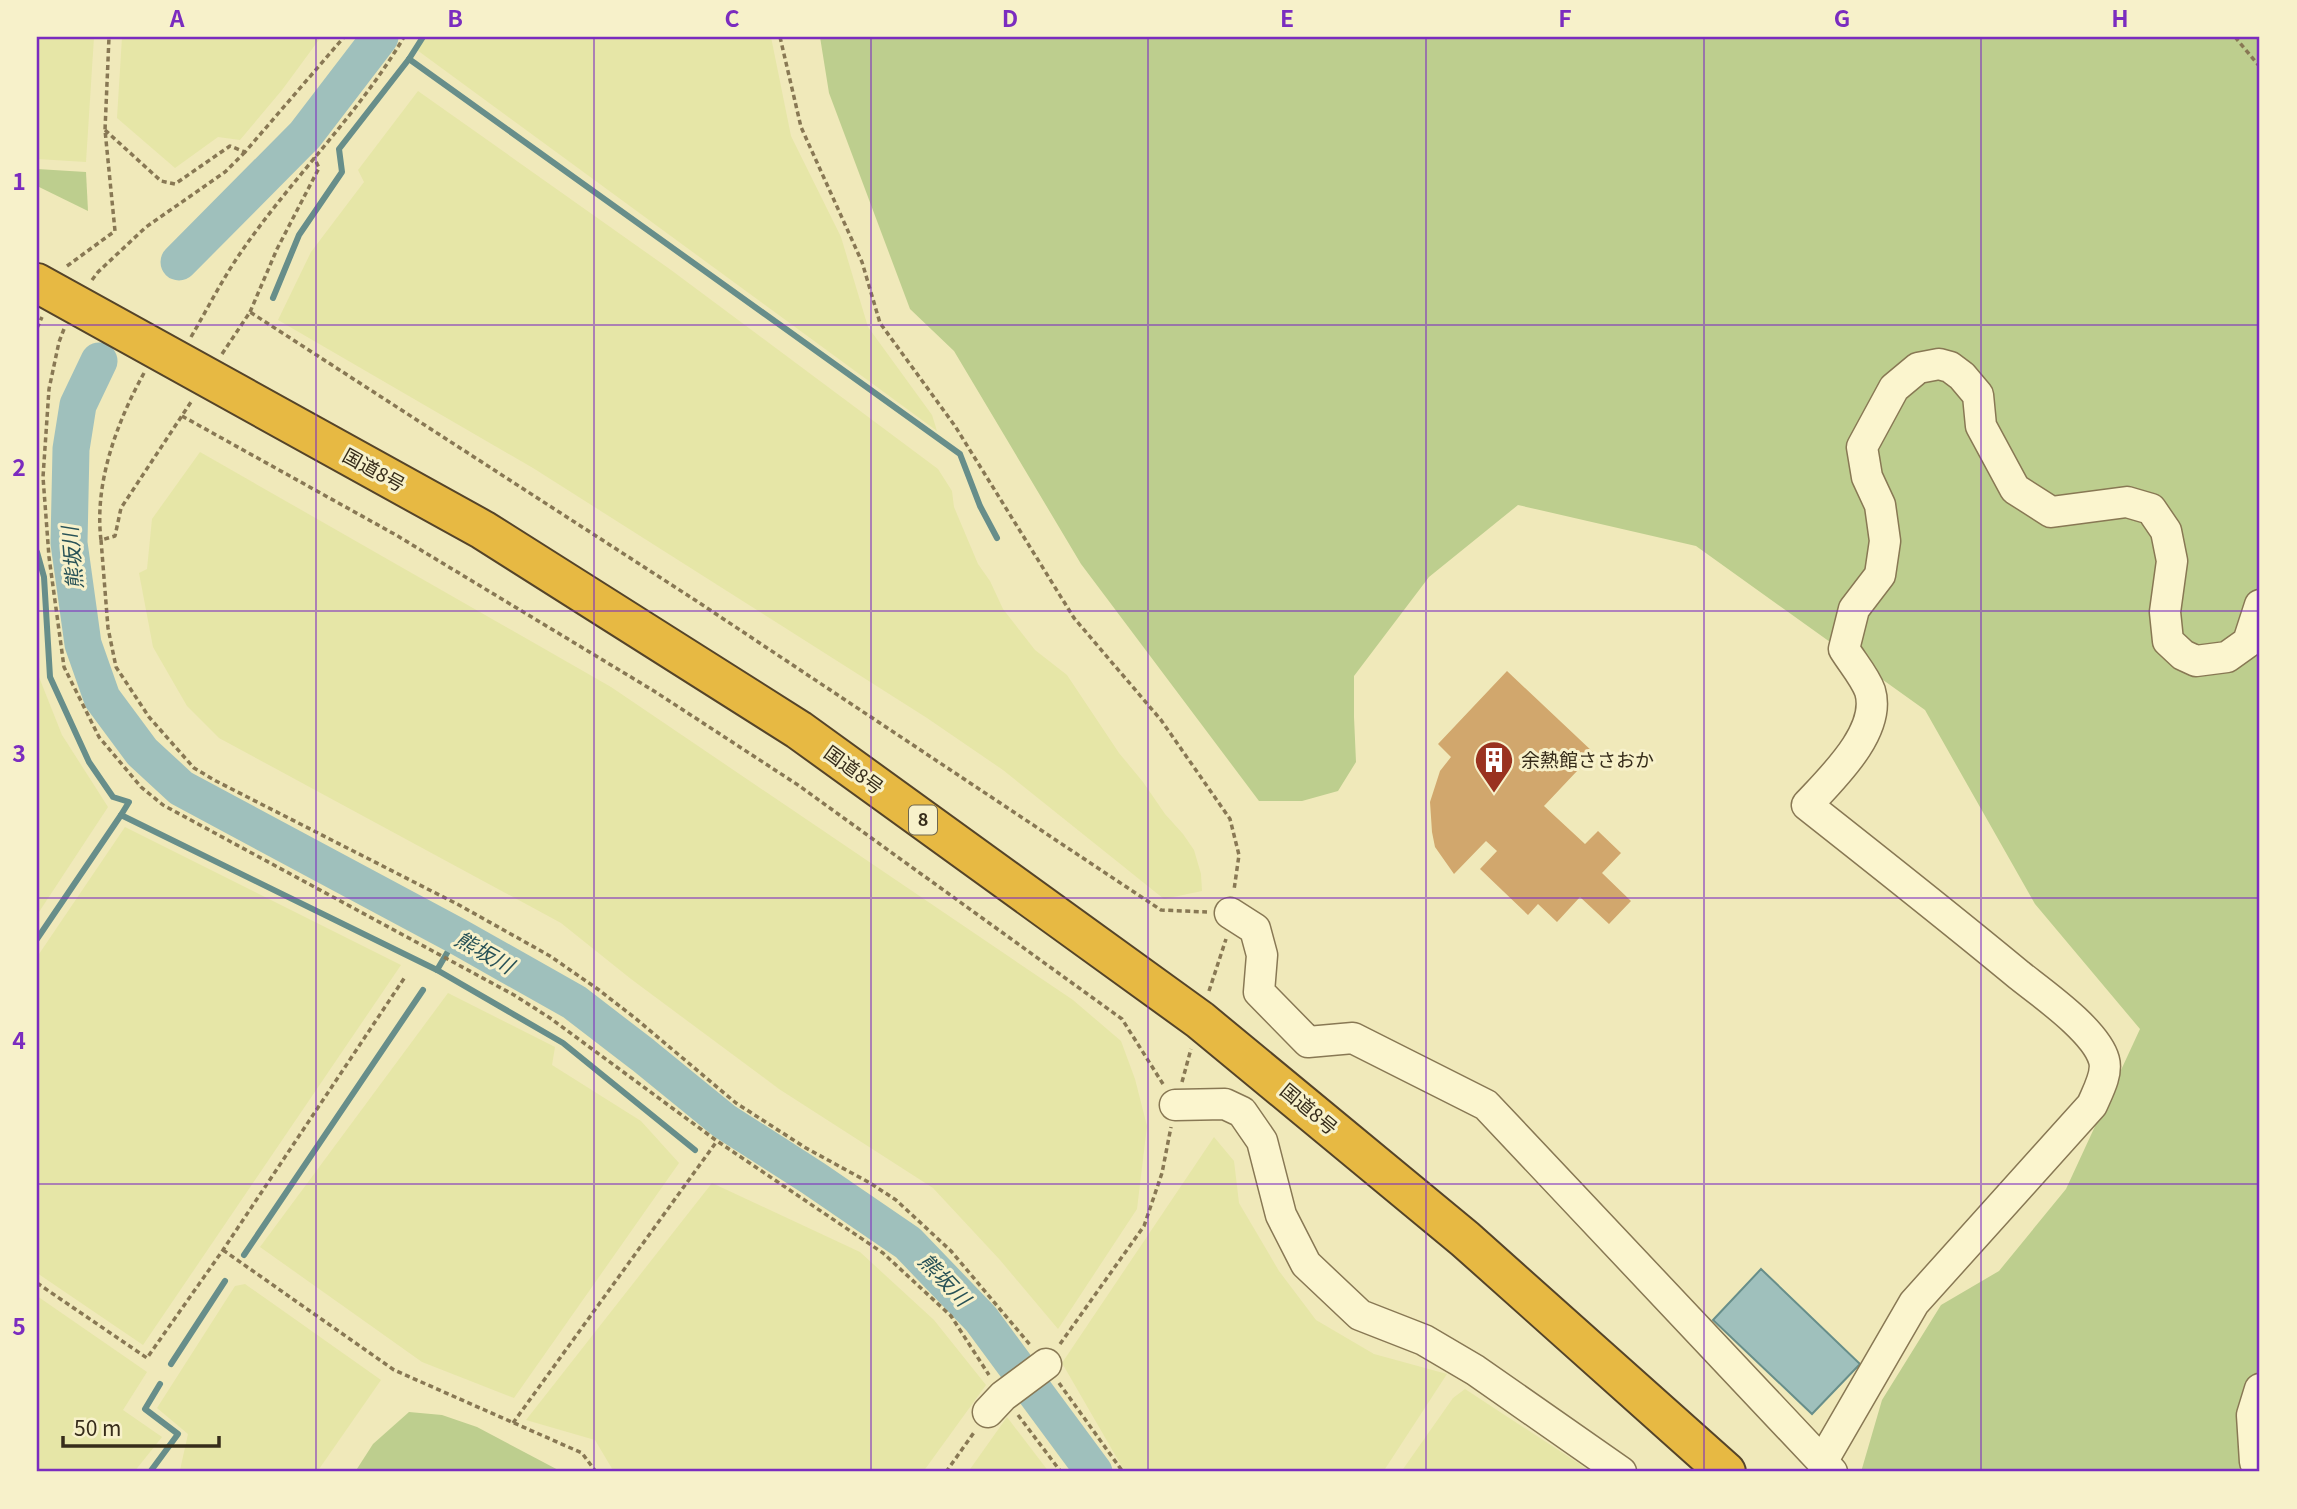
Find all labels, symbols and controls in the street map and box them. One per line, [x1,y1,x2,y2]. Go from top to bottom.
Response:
text: A [169,0,185,34]
text: B [447,0,463,34]
text: C [724,0,740,34]
text: D [1002,0,1018,34]
text: E [1280,0,1294,34]
text: F [1558,0,1572,34]
text: G [1834,0,1850,34]
text: H [2111,0,2129,34]
text: 1 [12,163,26,197]
street label: 国道8号 [339,441,411,497]
text: 2 [12,449,26,483]
water label: 熊坂川 [53,523,89,591]
text: 3 [12,735,26,769]
street label: 国道8号 [820,738,890,800]
building icon: 余熱館ささおか [1473,739,1515,794]
place label: 余熱館ささおか [1521,745,1654,772]
road number: 8 [909,806,937,834]
water label: 熊坂川 [450,923,522,981]
text: 4 [12,1022,26,1056]
street label: 国道8号 [1275,1076,1345,1140]
water label: 熊坂川 [913,1246,979,1313]
text: 5 [12,1308,26,1342]
scale bar [63,1404,219,1448]
text: 50 m [74,1412,121,1442]

